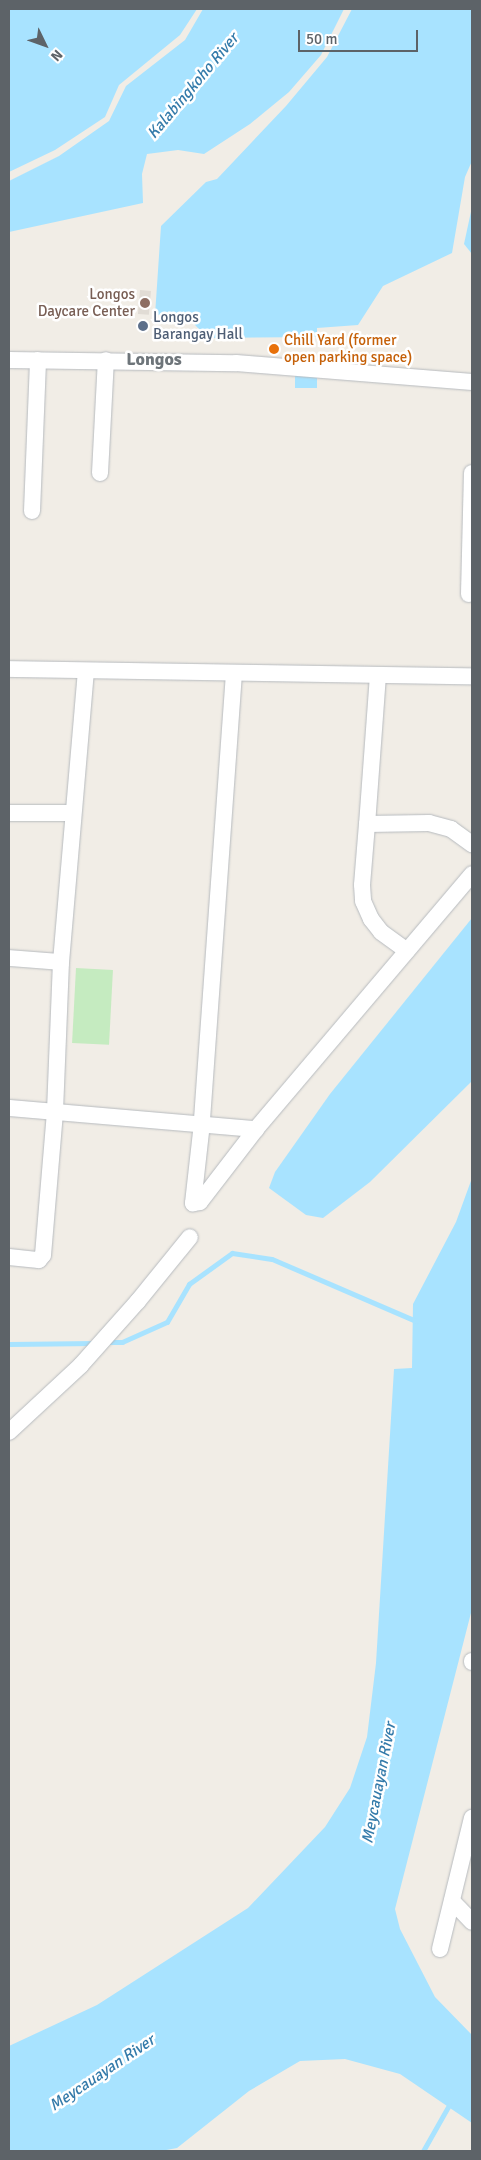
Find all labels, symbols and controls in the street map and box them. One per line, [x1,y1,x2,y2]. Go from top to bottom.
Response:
north arrow [20,20,70,70]
scale bar [301,20,421,52]
water label: Kalabingkoho River [143,29,243,143]
text: 50 m [306,30,337,48]
text: N [47,46,66,65]
place label: Longos Daycare Center [38,285,135,320]
marker: Longos Daycare Center [139,297,151,309]
place label: Longos Barangay Hall [153,308,243,343]
marker: Longos Barangay Hall [137,320,149,332]
place label: Chill Yard (former open parking space) [284,331,412,366]
marker: Chill Yard (former open parking space) [268,343,280,355]
district label: Longos [126,348,182,370]
water label: Meycauayan River [358,1721,400,1845]
water label: Meycauayan River [46,2031,158,2115]

